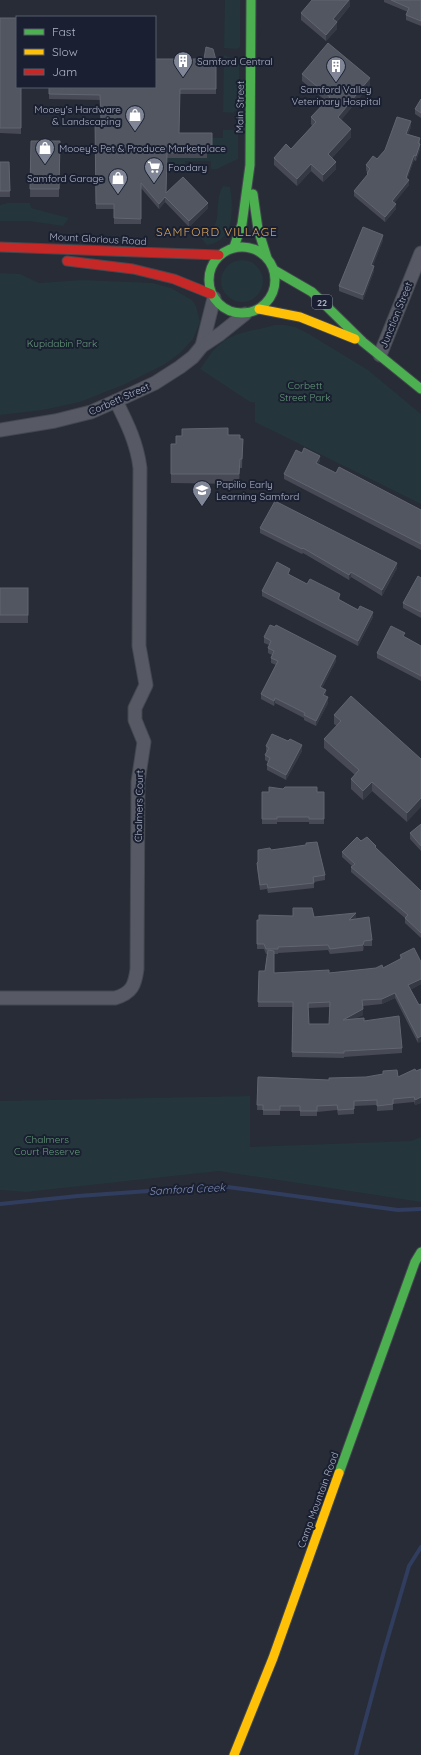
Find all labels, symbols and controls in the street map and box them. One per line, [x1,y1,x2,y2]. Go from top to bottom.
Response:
legend [16,16,156,88]
text: Fast [52,24,76,39]
text: Slow [52,44,78,59]
building icon: Samford Central [172,50,194,78]
place label: Samford Central [197,55,273,68]
building icon: Samford Valley Veterinary Hospital [325,55,347,83]
text: Jam [52,64,77,79]
street label: Main Street [233,80,247,133]
place label: Samford Valley Veterinary Hospital [291,83,381,108]
place label: Mooey's Hardware & Landscaping [34,103,121,128]
shop icon: Mooey's Hardware & Landscaping [124,104,146,132]
shop icon: Mooey's Pet & Produce Marketplace [34,137,56,165]
place label: Mooey's Pet & Produce Marketplace [59,142,226,155]
supermarket icon: Foodary [143,156,165,184]
place label: Foodary [168,161,207,174]
shop icon: Samford Garage [107,167,129,195]
place label: Samford Garage [27,172,104,185]
district label: SAMFORD VILLAGE [156,224,278,239]
street label: Mount Glorious Road [49,230,147,248]
street label: Junction Street [377,280,415,350]
road number: 22 [312,295,332,309]
park label: Kupidabin Park [27,337,97,350]
park label: Corbett Street Park [279,379,331,404]
street label: Corbett Street [87,380,152,418]
place label: Papilio Early Learning Samford [216,478,299,503]
school or university icon: Papilio Early Learning Samford [191,479,213,507]
street label: Chalmers Court [132,769,146,842]
park label: Chalmers Court Reserve [14,1133,80,1158]
water label: Samford Creek [149,1180,227,1198]
street label: Camp Mountain Road [295,1450,341,1550]

